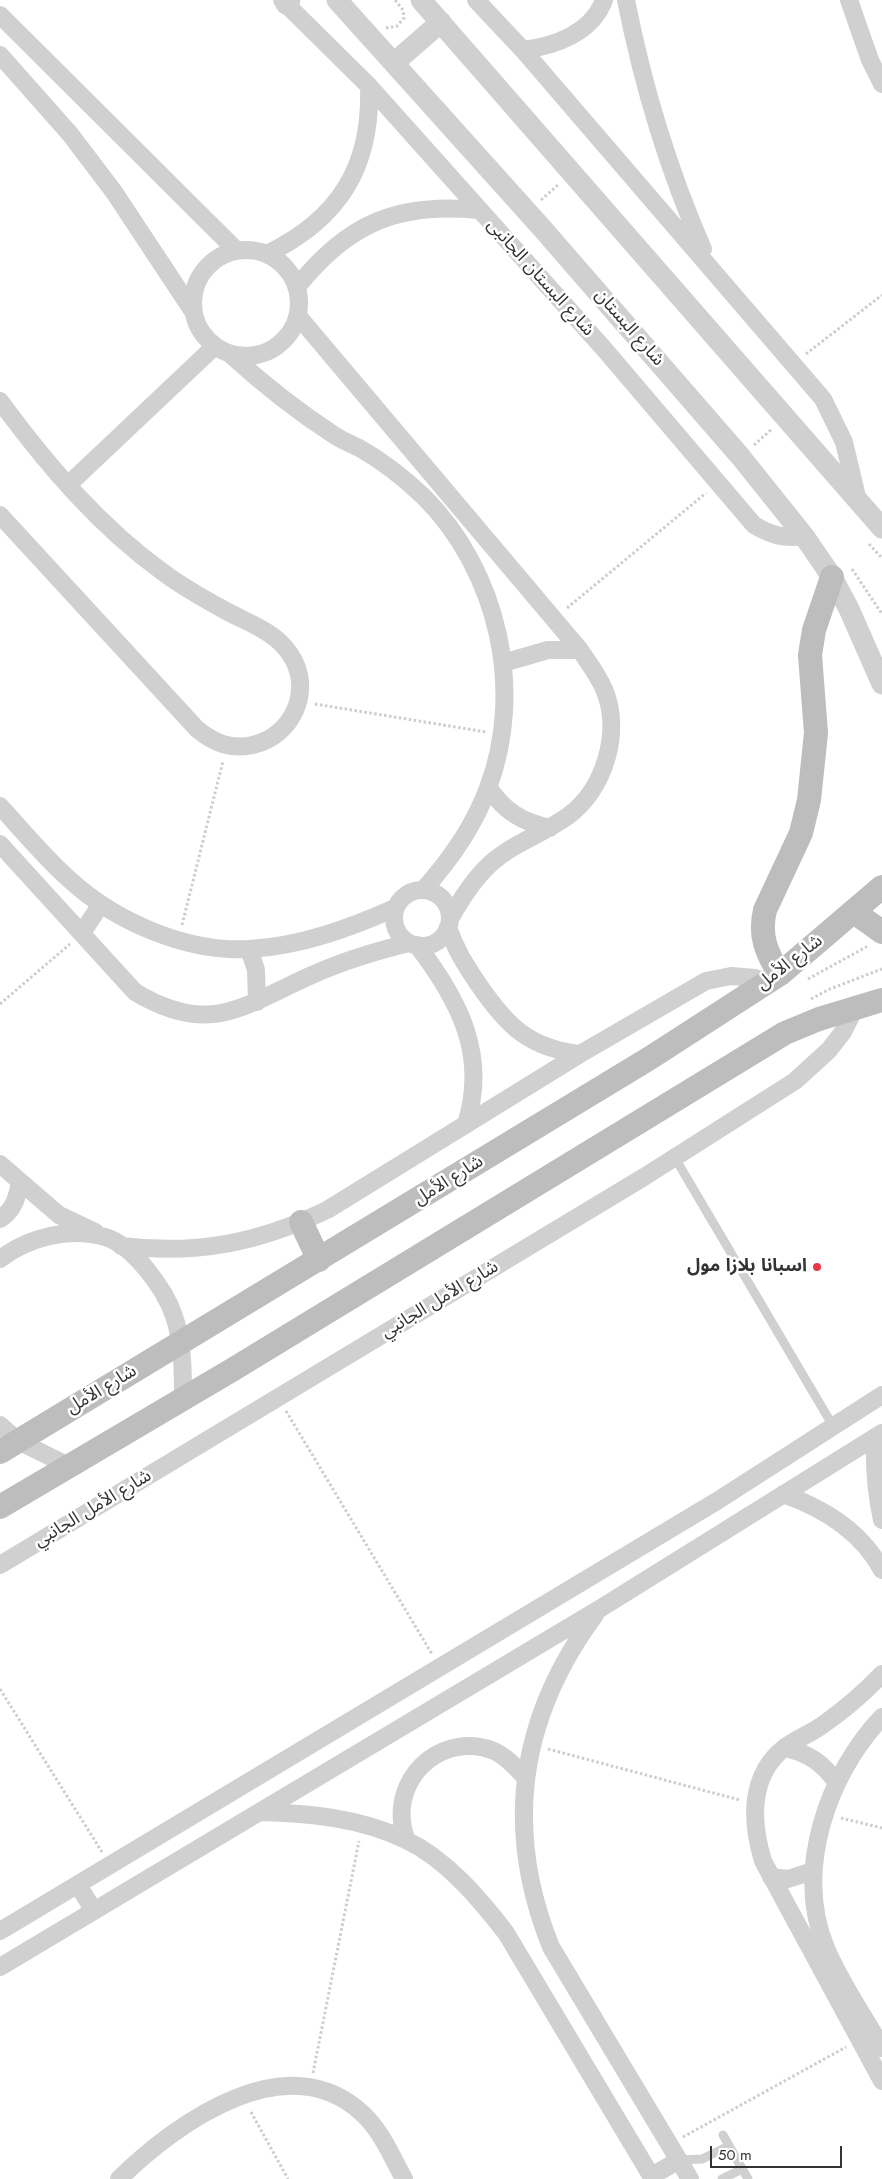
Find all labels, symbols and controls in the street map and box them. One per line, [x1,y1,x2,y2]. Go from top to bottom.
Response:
street label: شارع البستان الجانبى [482,215,598,341]
street label: شارع البستان [590,285,668,371]
street label: شارع الأمل [753,931,827,995]
street label: شارع الأمل [410,1151,488,1211]
street label: شارع الأمل الجانبي [377,1256,503,1344]
place label: اسبانا بلازا مول [687,1256,807,1278]
marker: اسبانا بلازا مول [811,1261,823,1273]
street label: شارع الأمل [63,1361,141,1419]
street label: شارع الأمل الجانبي [30,1465,156,1553]
scale bar [712,2136,844,2168]
text: 50 m [718,2144,752,2166]

